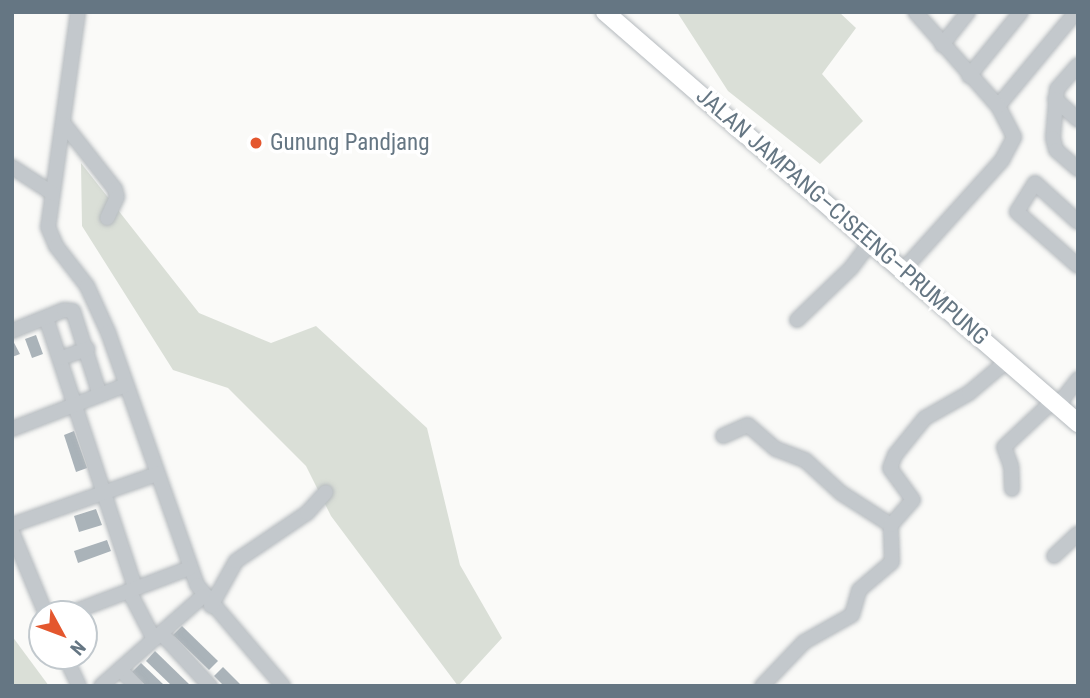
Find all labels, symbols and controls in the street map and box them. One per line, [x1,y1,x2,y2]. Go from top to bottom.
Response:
street label: JALAN JAMPANG–CISEENG–PRUMPUNG [690,82,994,352]
place label: Gunung Pandjang [270,129,430,157]
marker: Gunung Pandjang [248,135,264,151]
north arrow [28,600,98,670]
text: N [65,636,90,660]

